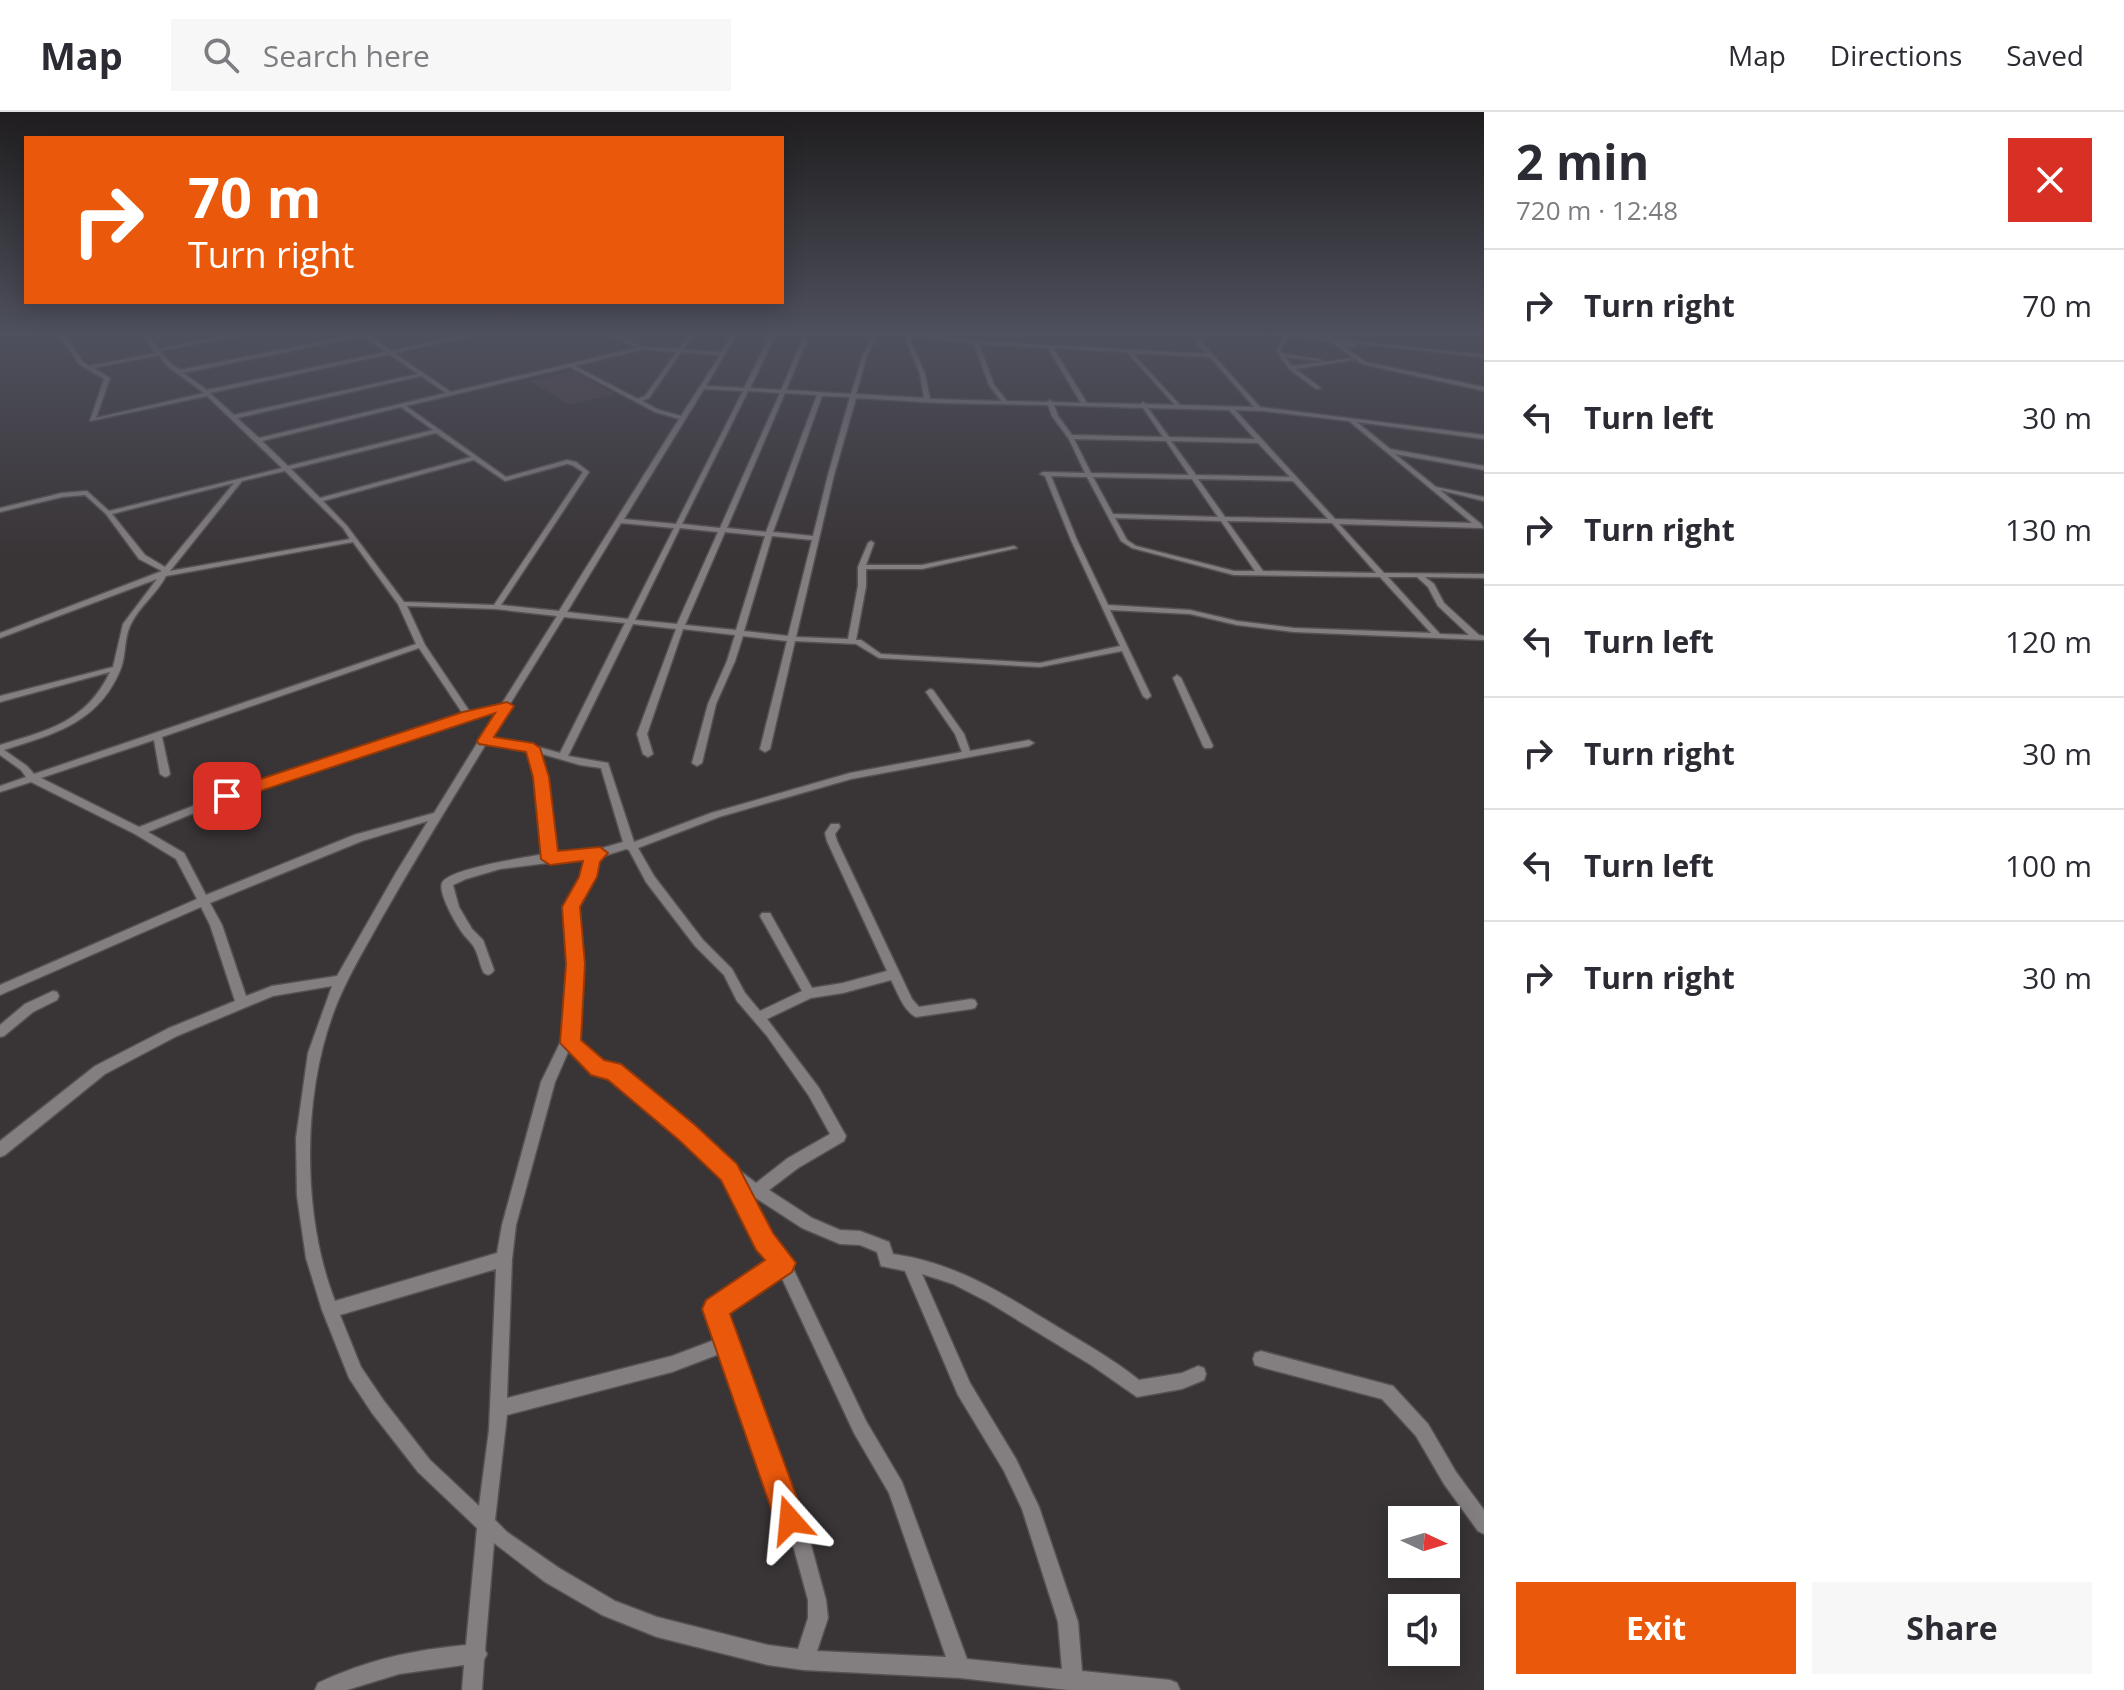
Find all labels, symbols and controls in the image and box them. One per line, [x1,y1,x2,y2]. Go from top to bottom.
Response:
search box [171,19,731,91]
text: Map [40,29,123,81]
icon: search [199,33,243,77]
text: Search here [263,35,430,76]
text: Map [1728,36,1786,74]
text: Directions [1830,36,1962,74]
text: Saved [2006,36,2084,74]
text: 2 min [1516,129,1649,194]
button: close [2008,138,2092,222]
text: 70 m [188,158,322,234]
icon: right [56,168,160,272]
text: 720 m · 12:48 [1516,192,1678,228]
text: Turn right [188,230,354,279]
icon: right [1516,283,1560,327]
text: Turn right [1584,285,1735,326]
text: 70 m [2022,285,2092,326]
icon: left [1516,395,1560,439]
text: Turn left [1584,397,1714,438]
text: 30 m [2022,397,2092,438]
icon: right [1516,507,1560,551]
text: Turn right [1584,509,1735,550]
text: 130 m [2005,509,2092,550]
icon: left [1516,619,1560,663]
text: Turn left [1584,621,1714,662]
text: 120 m [2005,621,2092,662]
icon: right [1516,731,1560,775]
text: Turn right [1584,733,1735,774]
text: 30 m [2022,733,2092,774]
pin [193,762,261,830]
icon: arrive [205,774,249,818]
icon: left [1516,843,1560,887]
text: Turn left [1584,845,1714,886]
text: 100 m [2005,845,2092,886]
icon: right [1516,955,1560,999]
text: Turn right [1584,957,1735,998]
text: 30 m [2022,957,2092,998]
position arrow [748,1478,832,1562]
north arrow [1388,1506,1460,1578]
map controls [1388,1506,1460,1666]
button: Exit [1516,1582,1796,1674]
button: Share [1812,1582,2092,1674]
button: sound [1388,1594,1460,1666]

